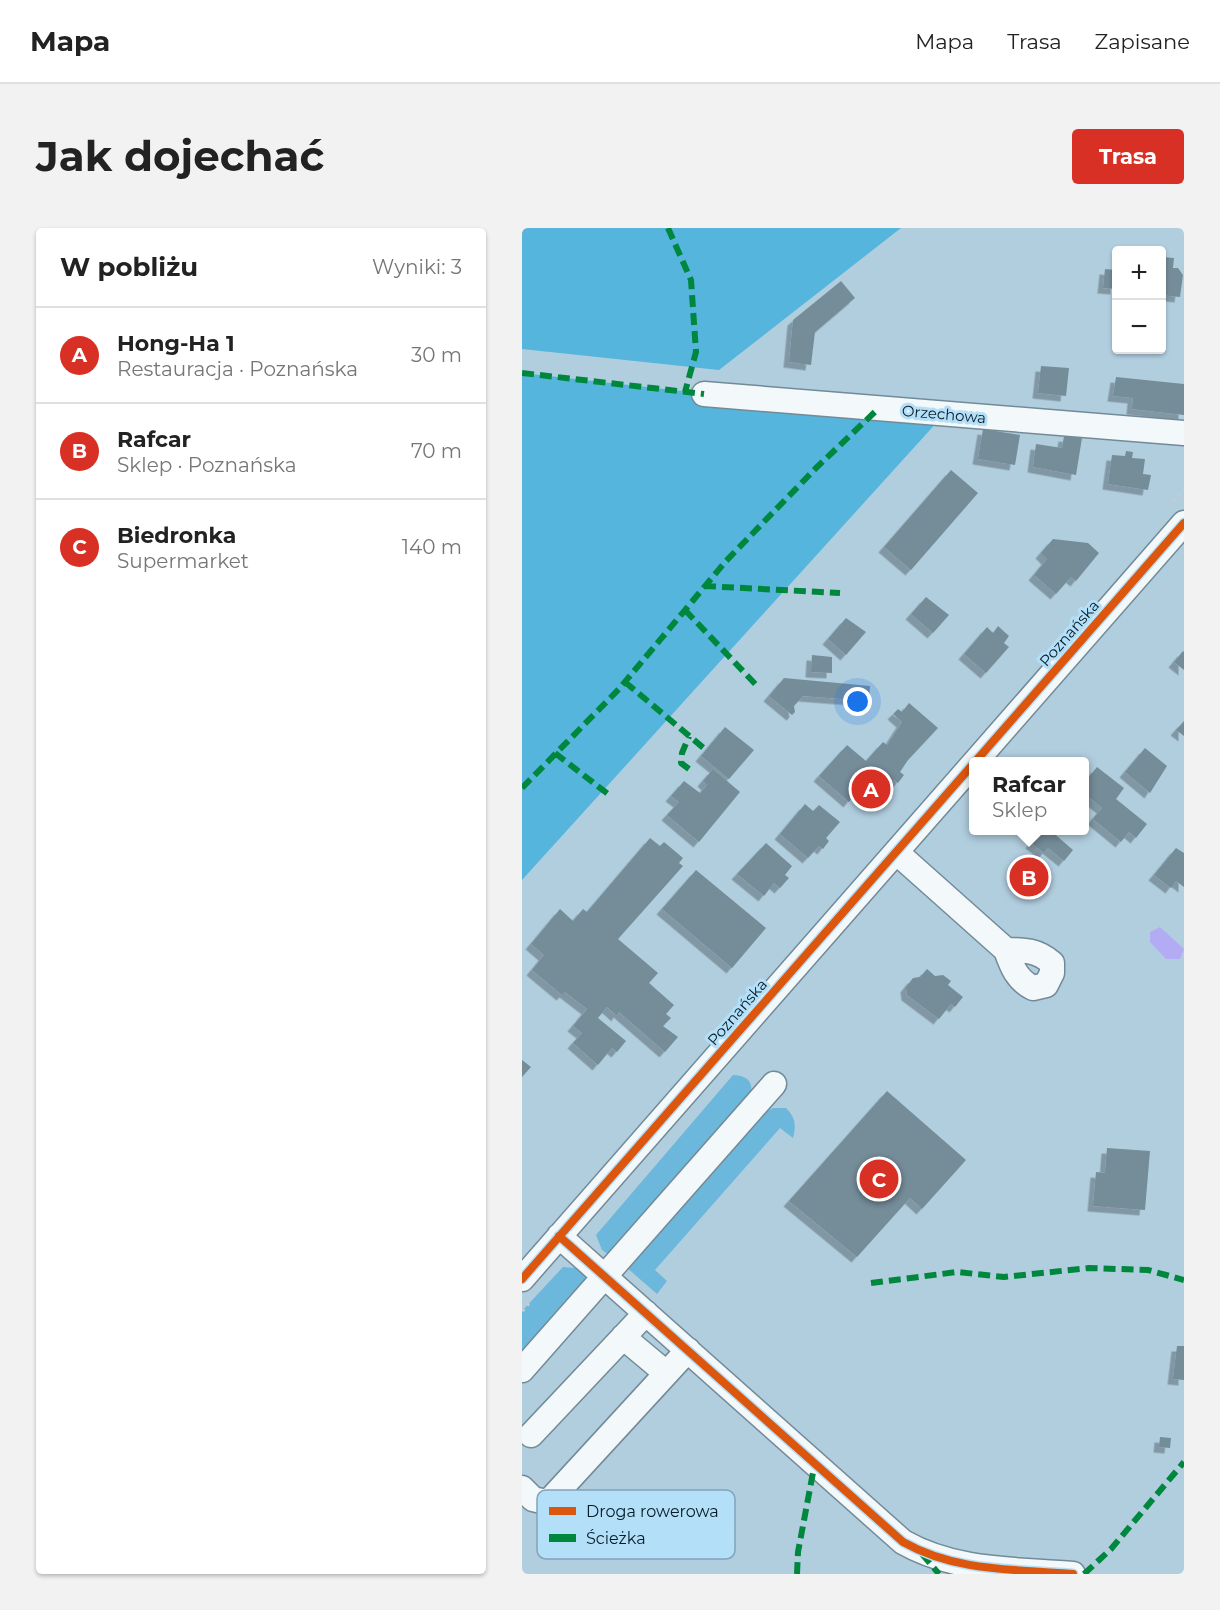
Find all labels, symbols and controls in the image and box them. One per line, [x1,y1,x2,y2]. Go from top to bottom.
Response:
text: Mapa [30,24,110,58]
text: Mapa [915,29,974,54]
text: Trasa [1007,29,1062,54]
text: Zapisane [1095,29,1190,54]
button: Trasa [1072,129,1184,184]
text: Jak dojechać [36,130,324,182]
map controls [1112,246,1166,354]
button: + [1112,246,1166,300]
text: W pobliżu [60,251,198,283]
text: Wyniki: 3 [372,255,462,279]
button: − [1112,300,1166,354]
text: Hong-Ha 1 [117,330,235,357]
text: A [72,343,87,367]
text: 30 m [411,343,462,367]
text: Restauracja · Poznańska [117,357,358,381]
street label: Orzechowa [901,401,987,427]
text: Rafcar [117,426,191,453]
text: B [72,439,87,463]
text: 70 m [411,439,462,463]
text: Sklep · Poznańska [117,453,297,477]
text: Biedronka [117,522,236,549]
text: C [72,535,87,559]
text: 140 m [402,535,462,559]
text: Supermarket [117,549,249,573]
street label: Poznańska [1035,596,1103,670]
your location [843,687,872,716]
popup [969,757,1089,835]
pin: A [852,766,890,812]
text: Rafcar [992,771,1066,798]
text: Sklep [992,798,1047,822]
pin: B [1010,854,1048,900]
street label: Poznańska [703,975,771,1049]
pin: C [860,1156,898,1202]
legend [537,1490,735,1559]
text: Droga rowerowa [586,1502,719,1521]
text: Ścieżka [586,1529,646,1548]

